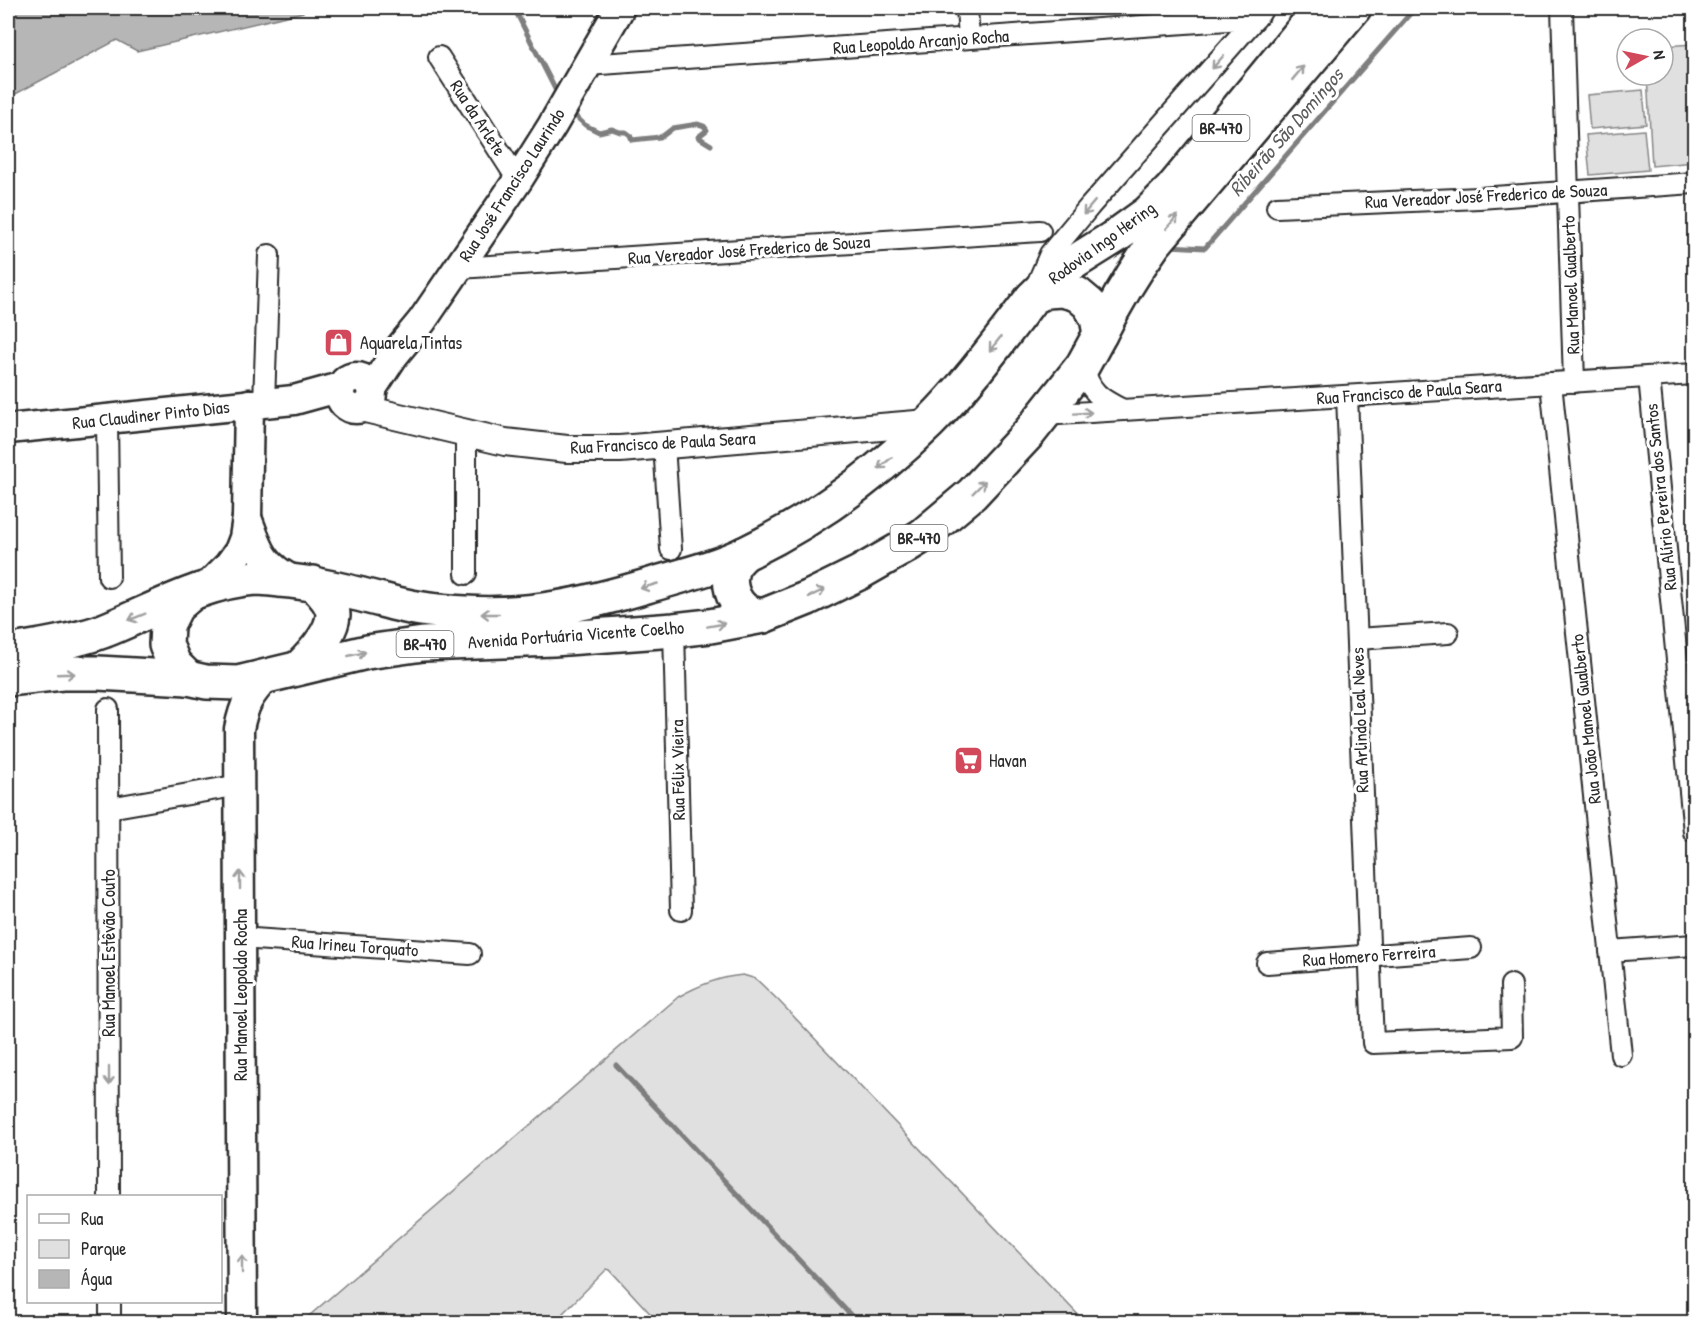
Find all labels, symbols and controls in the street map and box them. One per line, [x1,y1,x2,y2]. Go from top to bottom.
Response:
street label: Rua Leopoldo Arcanjo Rocha [832,23,1010,60]
north arrow [1615,27,1675,87]
text: N [1648,49,1671,61]
one-way arrow [1211,54,1224,70]
water label: Ribeirão São Domingos [1222,60,1351,202]
one-way arrow [1292,65,1305,81]
street label: Rua da Arlete [445,75,512,161]
street label: Rua José Francisco Laurindo [453,103,571,266]
road number: BR-470 [1192,115,1250,141]
street label: Rua Vereador José Frederico de Souza [1364,177,1608,214]
street label: Rodovia Ingo Hering [1043,195,1160,290]
one-way arrow [1082,200,1095,216]
one-way arrow [1165,215,1179,230]
street label: Rua Manoel Gualberto [1556,215,1585,355]
street label: Rua Vereador José Frederico de Souza [627,229,871,270]
shop icon: Aquarela Tintas [323,327,355,359]
place label: Aquarela Tintas [360,330,462,355]
one-way arrow [989,336,1002,352]
street label: Rua Francisco de Paula Seara [1316,373,1502,410]
street label: Rua Claudiner Pinto Dias [71,394,231,435]
street label: Rua Alírio Pereira dos Santos [1638,402,1683,592]
one-way arrow [1073,407,1093,418]
street label: Rua Francisco de Paula Seara [570,425,756,460]
one-way arrow [877,456,893,469]
one-way arrow [971,480,986,495]
road number: BR-470 [890,525,948,551]
one-way arrow [640,581,659,592]
one-way arrow [807,587,825,599]
one-way arrow [480,608,500,620]
one-way arrow [128,612,147,623]
street label: Avenida Portuária Vicente Coelho [467,614,685,655]
one-way arrow [705,619,725,630]
road number: BR-470 [396,631,454,657]
street label: Rua João Manoel Gualberto [1564,633,1607,805]
street label: Rua Arlindo Leal Neves [1344,647,1375,793]
one-way arrow [347,648,366,659]
one-way arrow [55,668,75,679]
street label: Rua Félix Vieira [664,719,691,821]
supermarket icon: Havan [952,745,984,777]
place label: Havan [989,748,1027,773]
street label: Rua Manoel Estêvão Couto [96,869,121,1037]
one-way arrow [234,871,246,891]
street label: Rua Manoel Leopoldo Rocha [228,909,253,1081]
street label: Rua Irineu Torquato [291,929,419,962]
street label: Rua Homero Ferreira [1302,938,1436,973]
one-way arrow [103,1066,115,1086]
legend [27,1195,222,1303]
text: Rua [81,1206,103,1231]
text: Parque [81,1236,126,1261]
one-way arrow [236,1255,248,1275]
text: Água [81,1266,112,1291]

